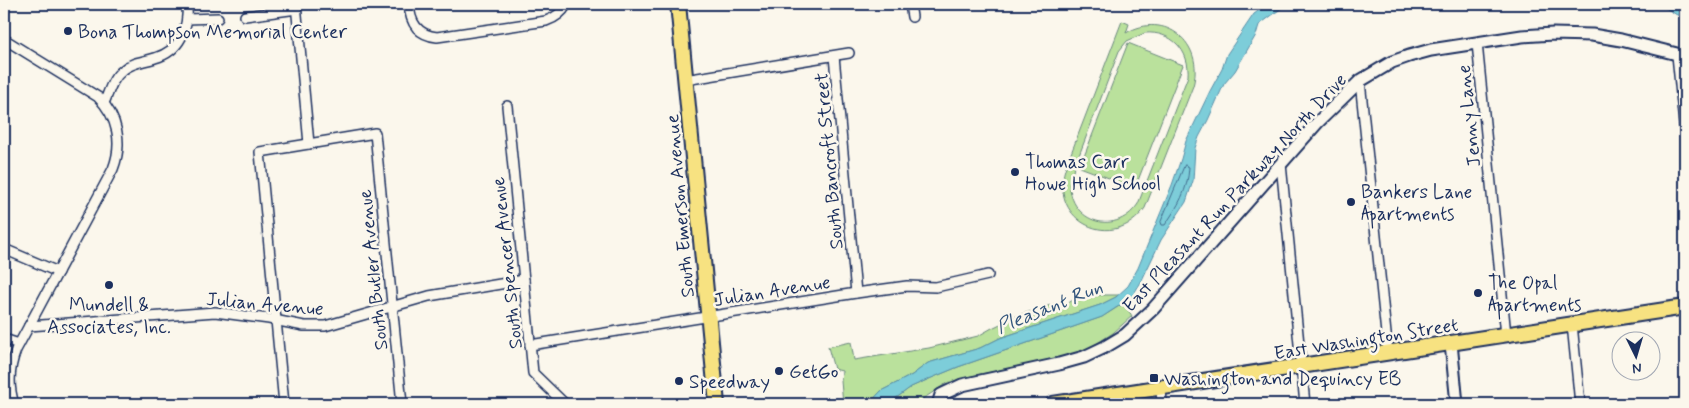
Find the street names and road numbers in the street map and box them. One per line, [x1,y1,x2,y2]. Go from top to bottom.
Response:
street label: Jenny Lane [1452,63,1488,168]
street label: East Pleasant Run Parkway North Drive [1117,68,1353,318]
street label: South Bancroft Street [809,71,850,250]
street label: South Emerson Avenue [660,113,701,299]
street label: South Spencer Avenue [486,175,529,350]
street label: South Butler Avenue [353,188,394,351]
street label: Julian Avenue [712,270,832,313]
street label: Julian Avenue [205,287,325,322]
street label: East Washington Street [1272,313,1461,369]

